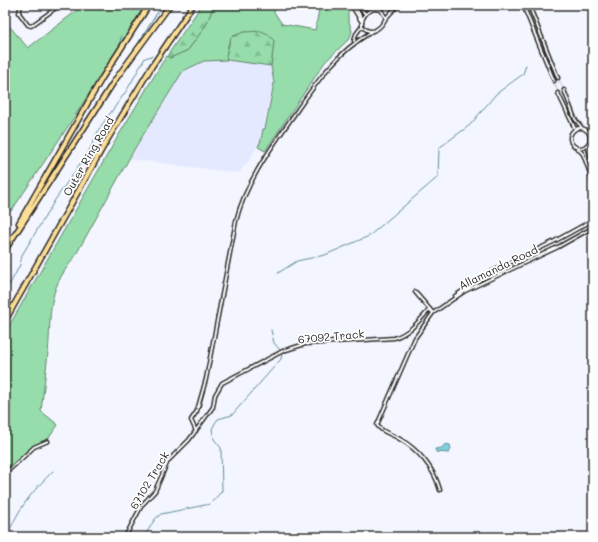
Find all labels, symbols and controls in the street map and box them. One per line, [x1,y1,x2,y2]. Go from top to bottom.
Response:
street label: Outer Ring Road [59,114,117,198]
street label: Allamanda Road [456,241,540,293]
street label: 67092 Track [297,326,365,346]
street label: 67102 Track [126,448,172,512]

